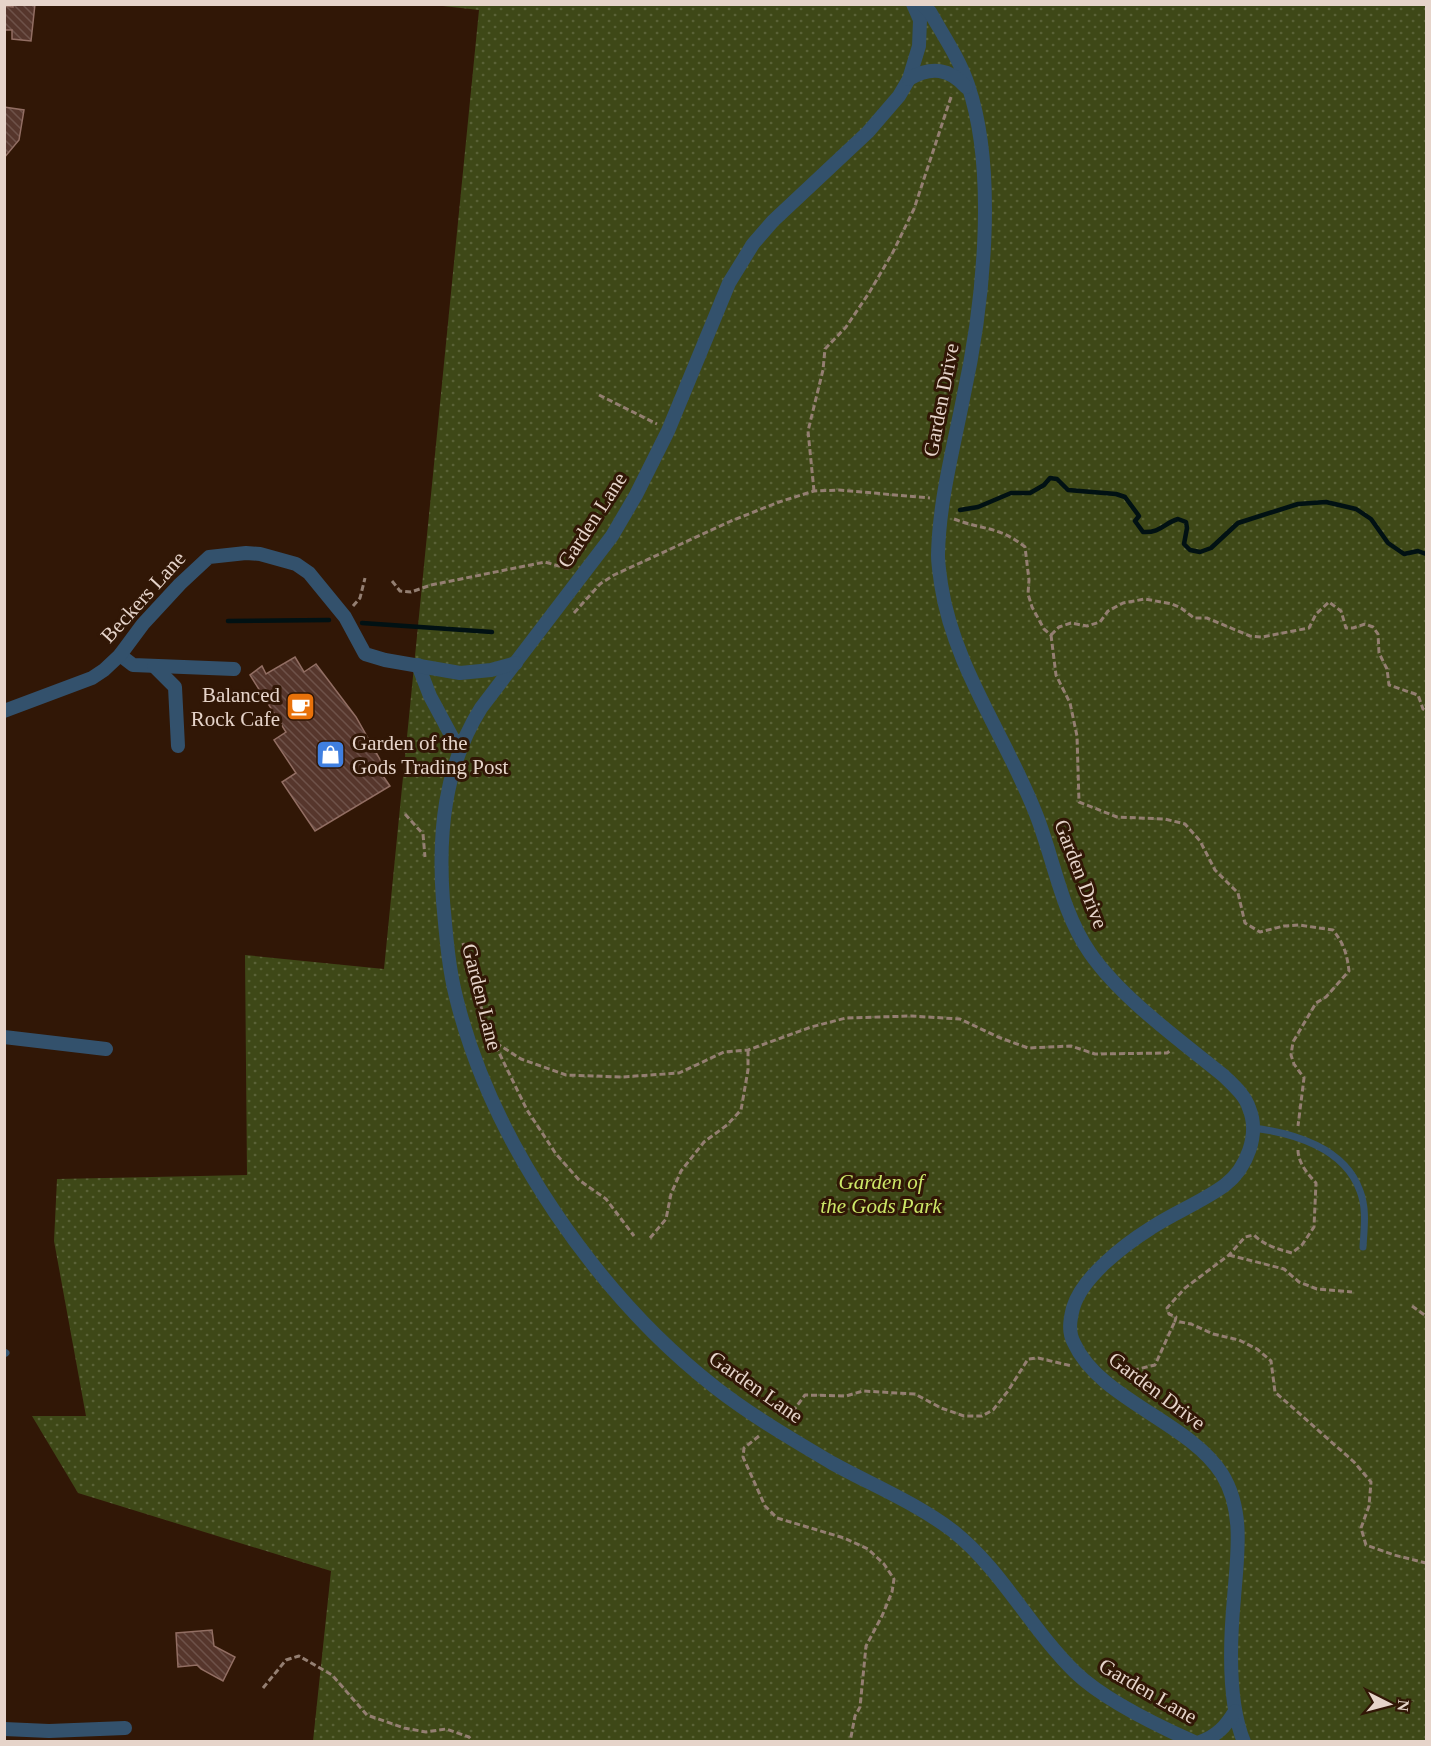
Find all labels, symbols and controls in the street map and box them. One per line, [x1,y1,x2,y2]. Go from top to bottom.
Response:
street label: Garden Drive [918,341,964,459]
street label: Garden Lane [552,468,632,572]
street label: Beckers Lane [96,546,190,648]
place label: Balanced Rock Cafe [191,683,280,731]
cafe icon: Balanced Rock Cafe [285,691,317,723]
place label: Garden of the Gods Trading Post [352,731,509,779]
shop icon: Garden of the Gods Trading Post [315,739,347,771]
street label: Garden Drive [1049,816,1113,932]
street label: Garden Lane [457,941,507,1053]
park label: Garden of the Gods Park [820,1170,942,1218]
street label: Garden Lane [704,1346,808,1428]
street label: Garden Drive [1104,1347,1210,1435]
street label: Garden Lane [1095,1653,1201,1729]
north arrow [1359,1674,1419,1734]
text: N [1394,1699,1412,1713]

